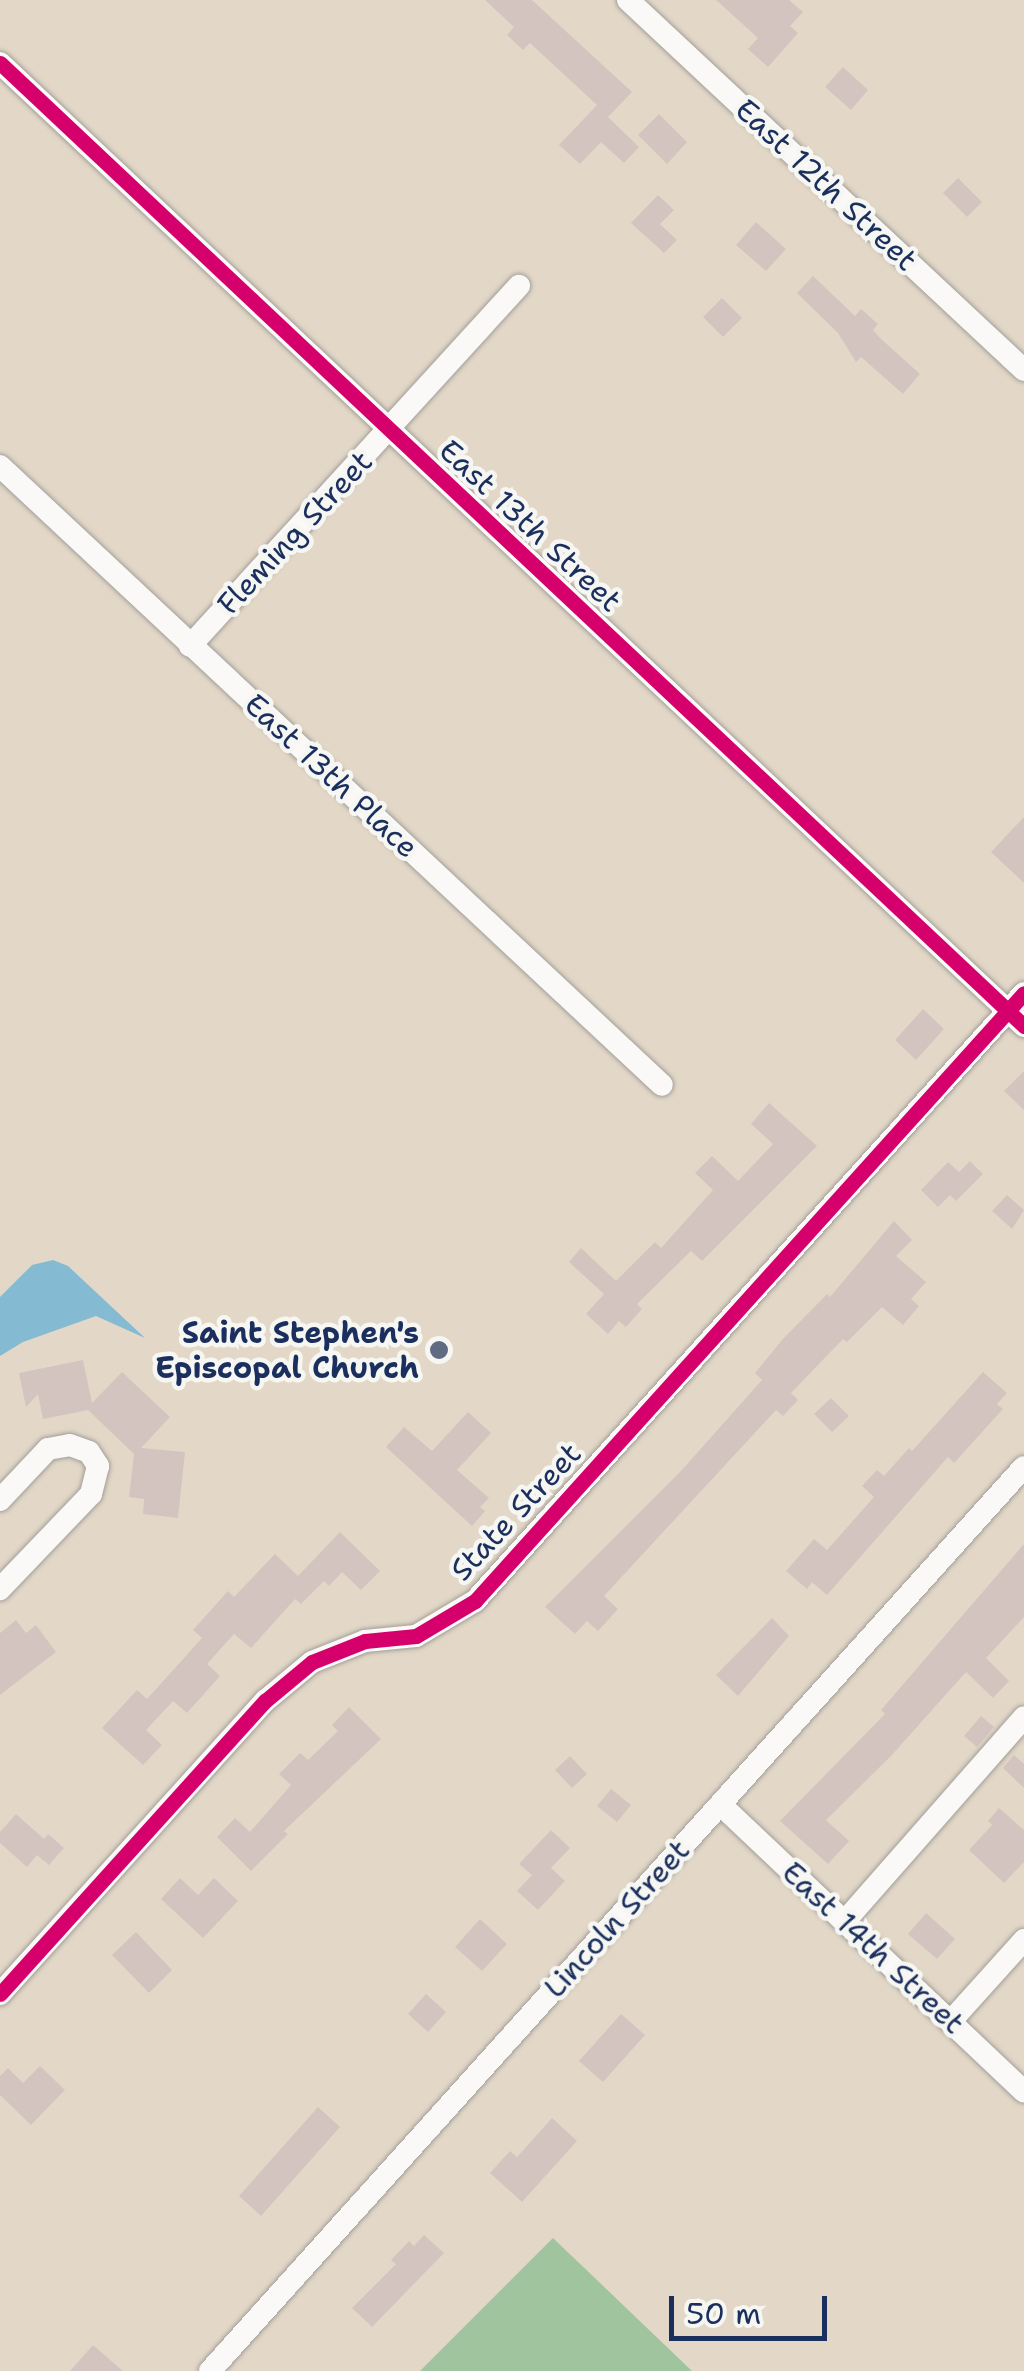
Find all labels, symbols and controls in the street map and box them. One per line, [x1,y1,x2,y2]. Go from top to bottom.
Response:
street label: East 12th Street [728,92,924,278]
street label: East 13th Street [431,432,629,620]
street label: Fleming Street [210,444,380,622]
street label: East 13th Place [237,686,425,866]
place label: Saint Stephen's Episcopal Church [155,1315,419,1386]
marker: Saint Stephen's Episcopal Church [428,1339,450,1361]
street label: State Street [443,1436,589,1588]
street label: Lincoln Street [537,1833,697,2005]
street label: East 14th Street [774,1854,972,2042]
scale bar [674,2276,832,2338]
text: 50 m [686,2293,761,2334]

